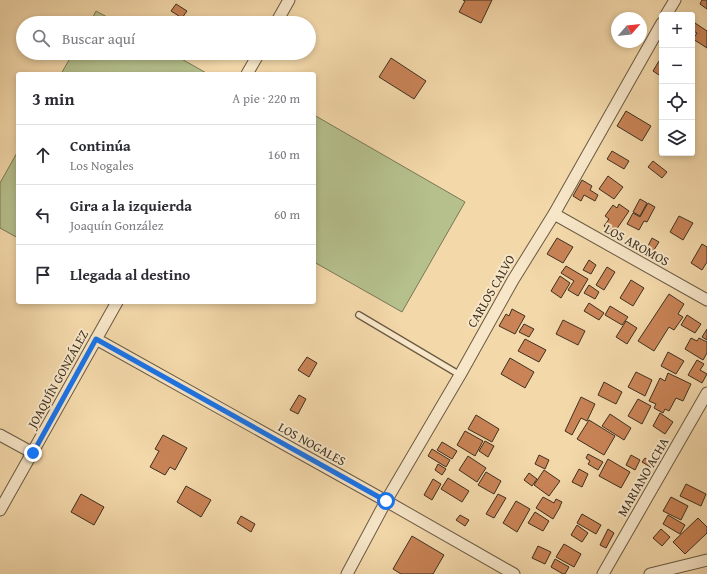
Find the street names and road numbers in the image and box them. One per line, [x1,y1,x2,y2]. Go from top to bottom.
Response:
street label: LOS AROMOS [601,219,673,271]
street label: CARLOS CALVO [462,251,520,331]
street label: JOAQUÍN GONZÁLEZ [22,326,93,433]
street label: LOS NOGALES [275,418,349,470]
street label: MARIANO ACHA [613,434,673,520]

